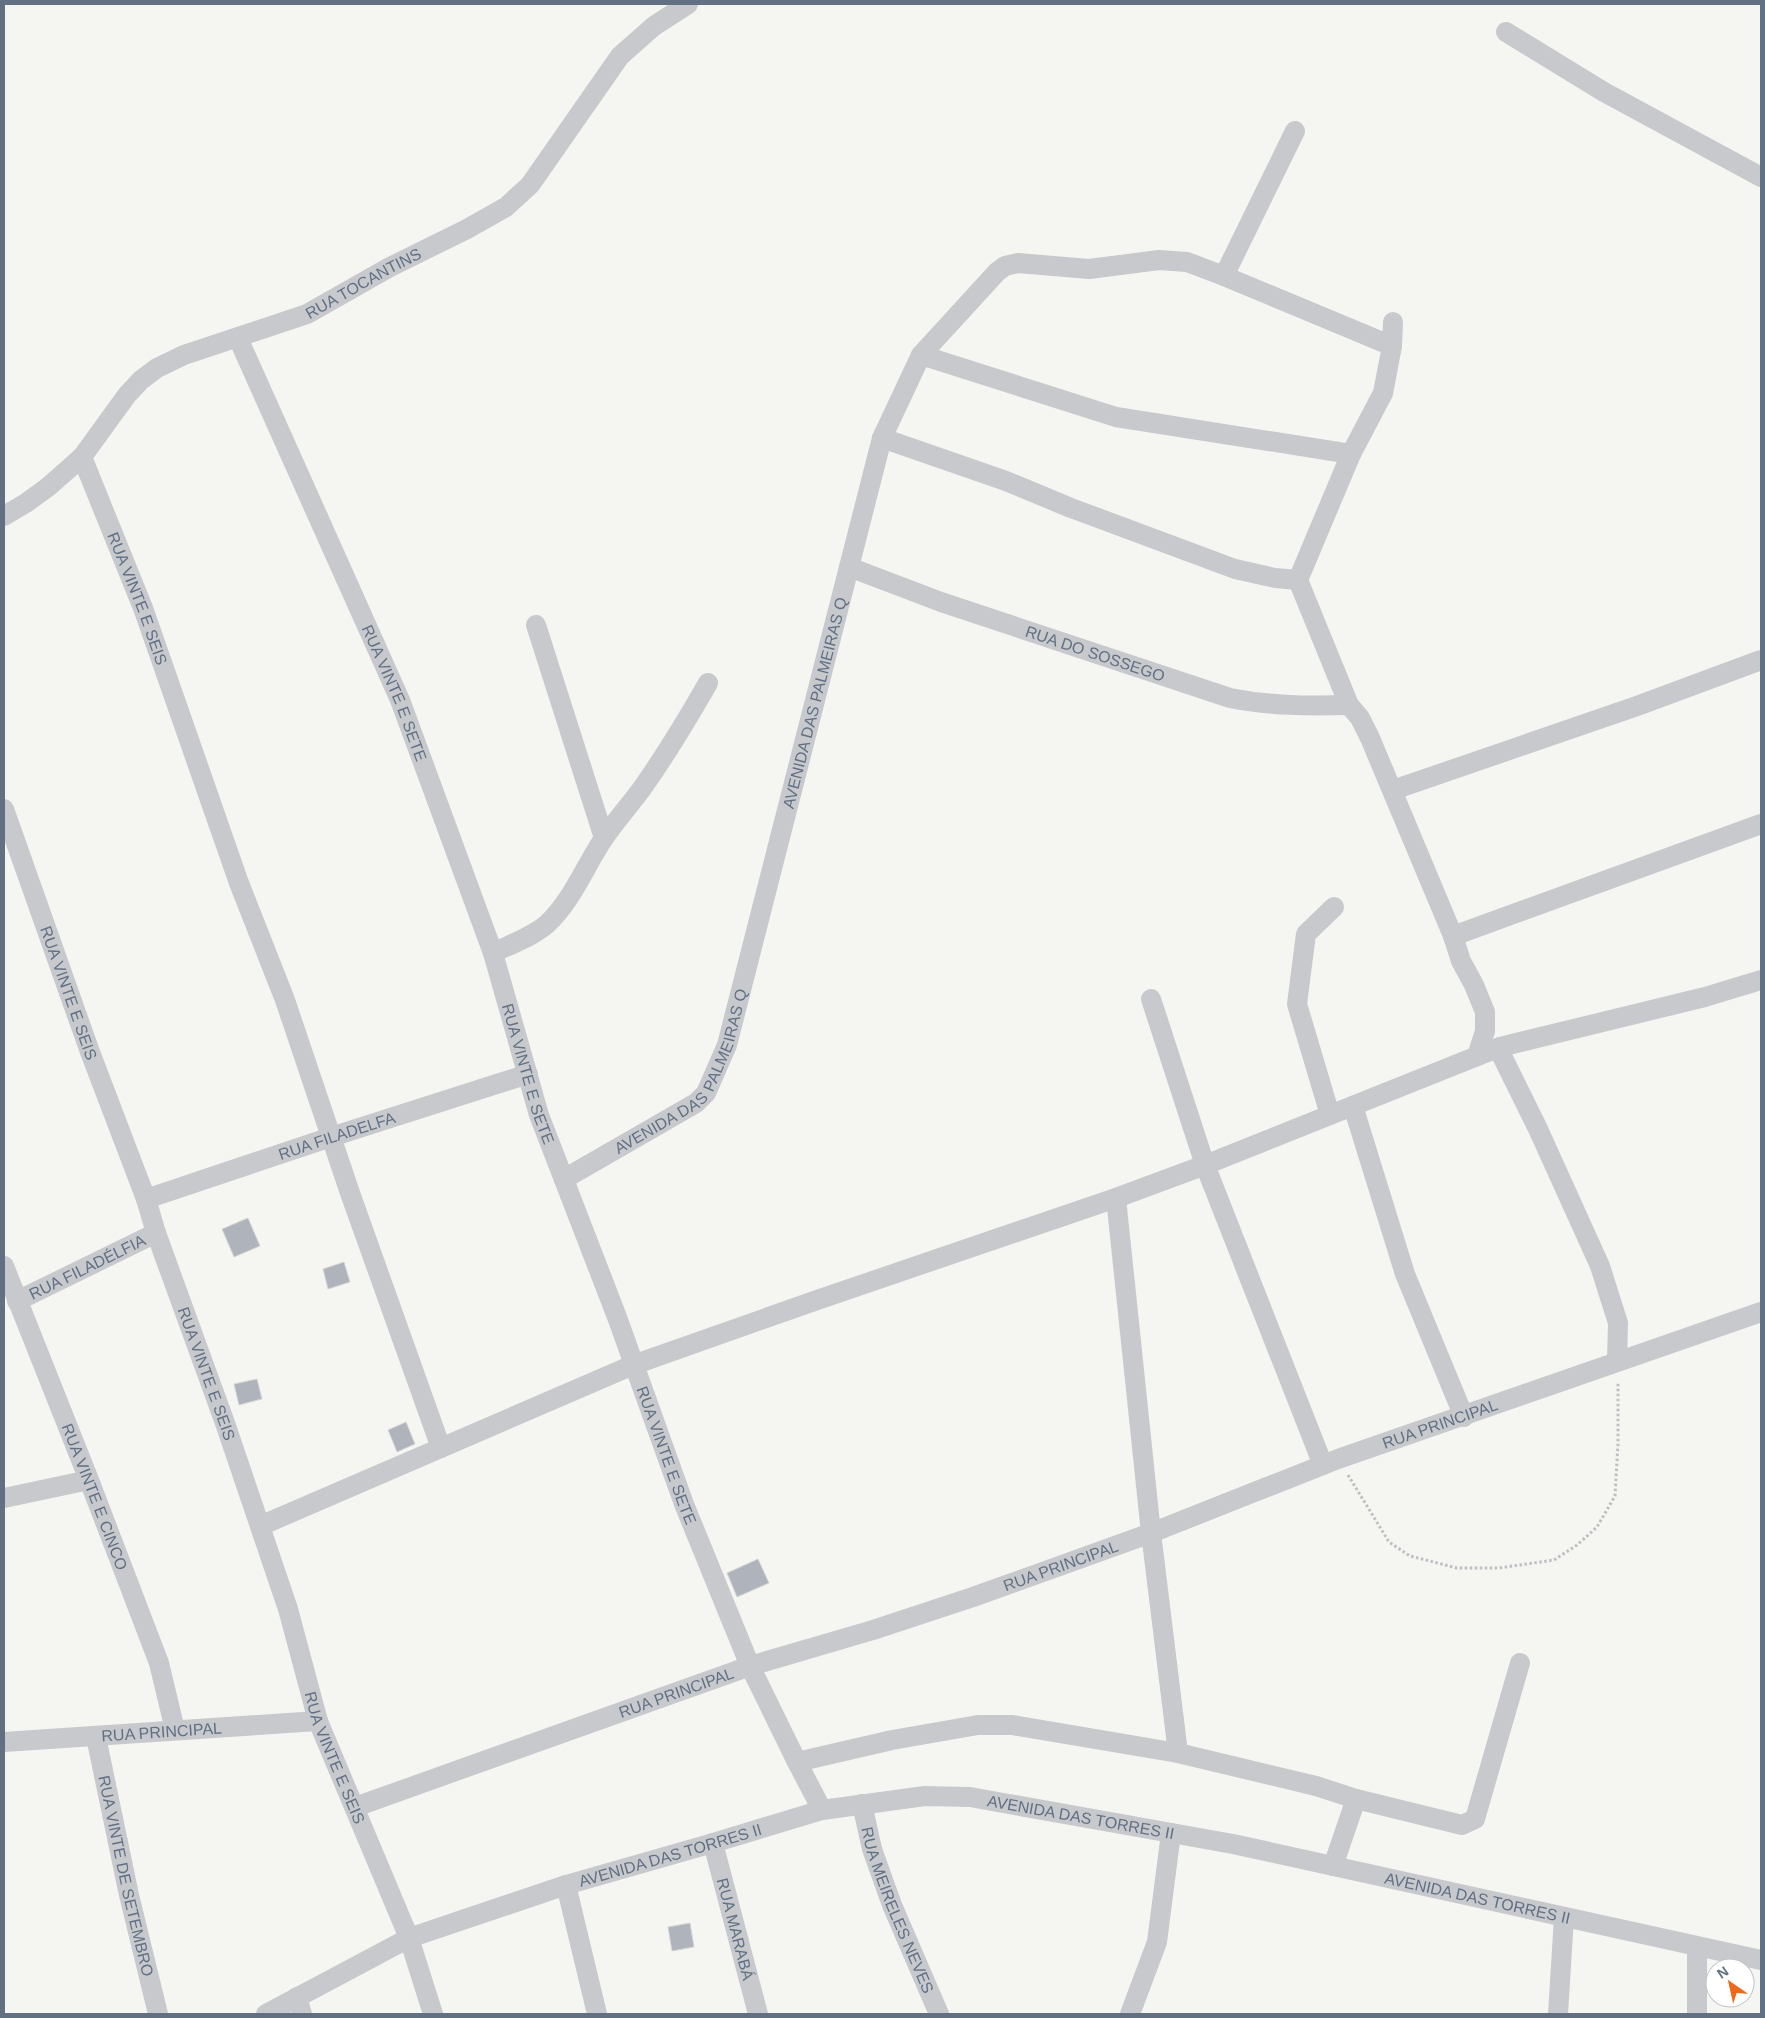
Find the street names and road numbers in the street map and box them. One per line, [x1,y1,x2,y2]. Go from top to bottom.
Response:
street label: RUA TOCANTINS [303,245,424,322]
street label: RUA VINTE E SEIS [104,530,170,667]
street label: AVENIDA DAS PALMEIRAS Q [780,596,850,810]
street label: RUA VINTE E SETE [358,622,430,764]
street label: RUA DO SOSSEGO [1023,623,1167,685]
street label: RUA VINTE E SEIS [37,924,100,1062]
street label: AVENIDA DAS PALMEIRAS Q [611,987,750,1157]
street label: RUA VINTE E SETE [499,1002,557,1147]
street label: RUA FILADELFA [276,1109,398,1163]
street label: RUA FILADÉLFIA [26,1231,148,1303]
street label: RUA VINTE E SEIS [175,1305,238,1443]
street label: RUA VINTE E SETE [633,1384,699,1527]
street label: RUA PRINCIPAL [1380,1396,1500,1452]
street label: RUA VINTE E CINCO [58,1421,131,1572]
street label: RUA PRINCIPAL [1001,1538,1121,1594]
street label: RUA PRINCIPAL [617,1665,736,1721]
street label: RUA VINTE E SEIS [301,1690,368,1826]
street label: RUA PRINCIPAL [101,1719,223,1744]
street label: RUA VINTE DE SETEMBRO [95,1774,157,1978]
street label: AVENIDA DAS TORRES II [986,1792,1176,1842]
street label: AVENIDA DAS TORRES II [577,1821,764,1890]
street label: RUA MEIRELES NEVES [858,1825,937,1996]
street label: AVENIDA DAS TORRES II [1383,1870,1572,1927]
street label: RUA MARABÁ [714,1876,758,1982]

